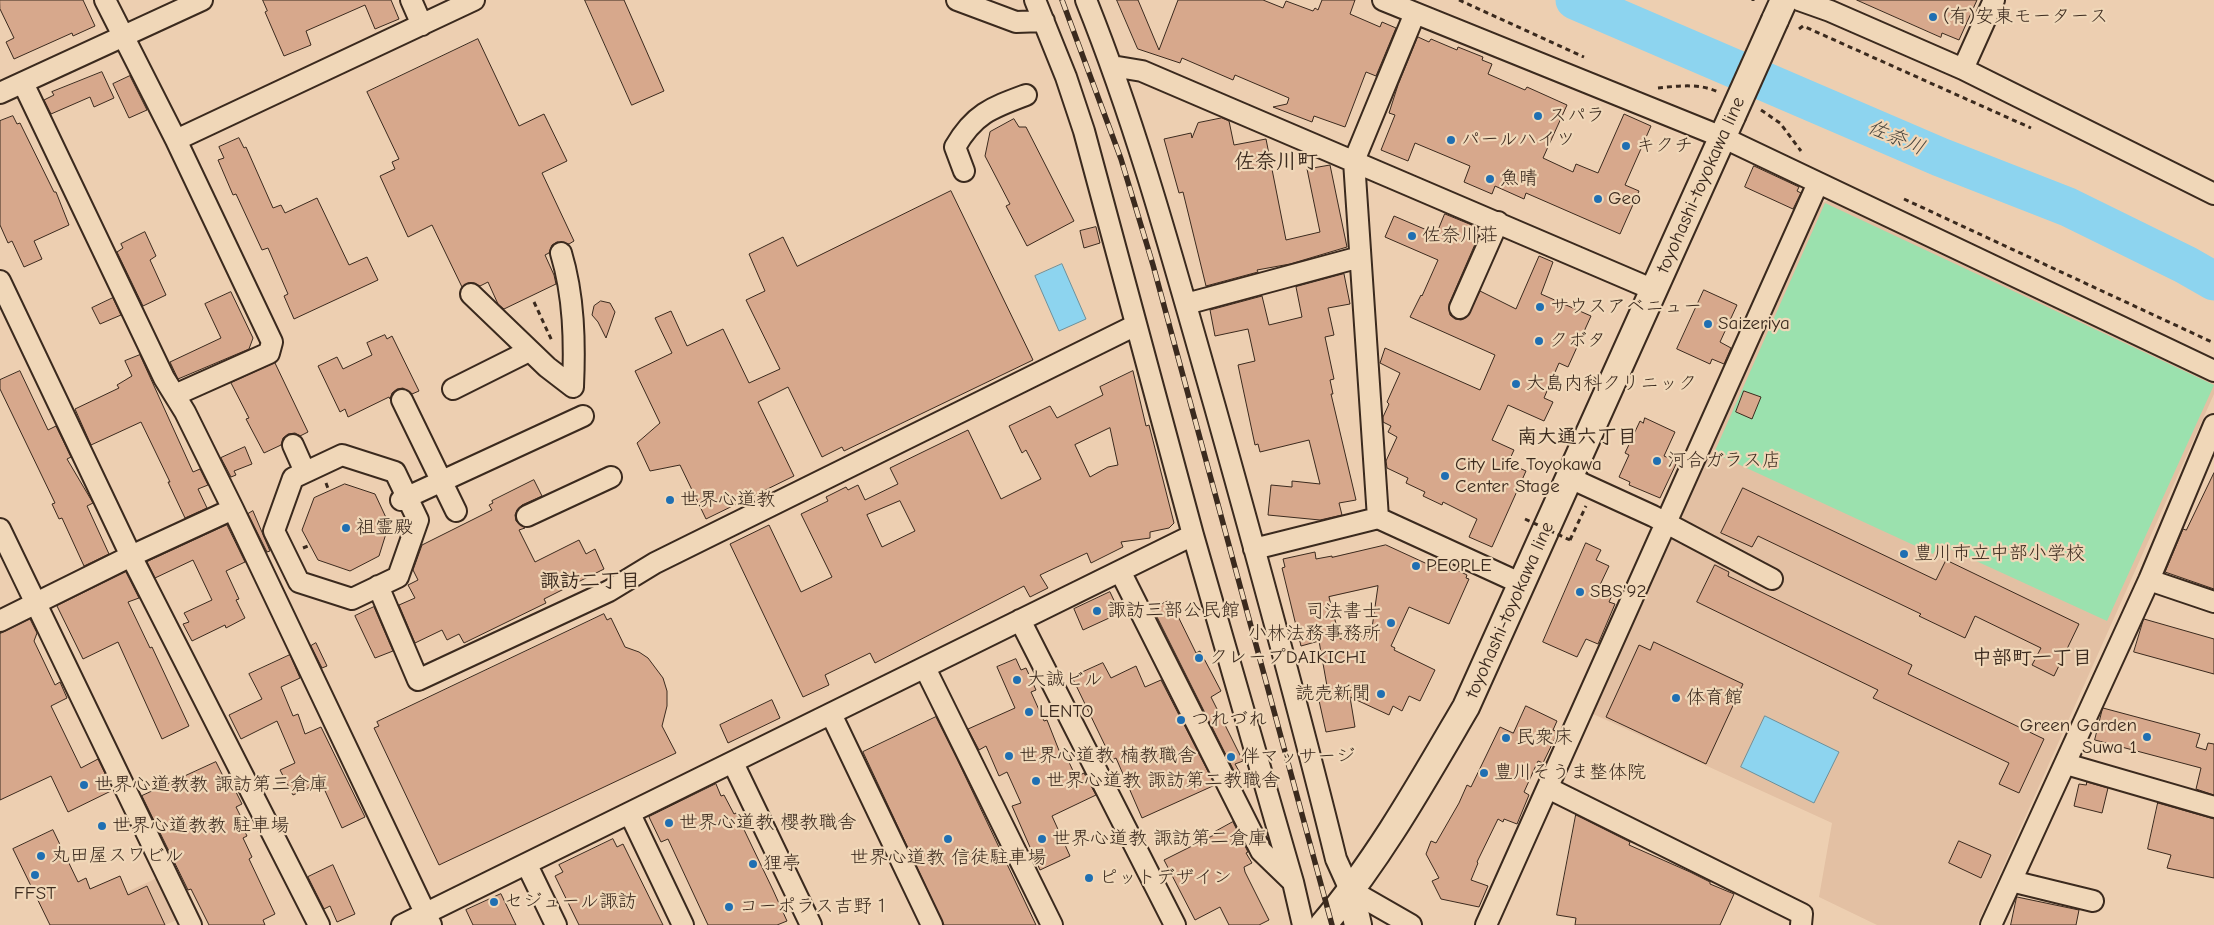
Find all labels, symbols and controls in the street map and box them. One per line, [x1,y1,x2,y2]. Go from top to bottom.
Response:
place label: (有)安東モータース [1943,6,2108,28]
marker: (有)安東モータース [1927,11,1939,23]
street label: toyohashi-toyokawa line [1652,93,1750,277]
place label: スパラ [1548,105,1605,127]
marker: スパラ [1532,110,1544,122]
water label: 佐奈川 [1864,115,1928,161]
place label: パールハイツ [1461,129,1575,151]
marker: パールハイツ [1445,134,1457,146]
place label: キクチ [1636,135,1693,157]
marker: キクチ [1620,140,1632,152]
district label: 佐奈川町 [1234,149,1318,175]
place label: 魚晴 [1500,168,1538,190]
marker: 魚晴 [1484,173,1496,185]
place label: Geo [1608,188,1641,210]
marker: Geo [1592,193,1604,205]
place label: 佐奈川荘 [1422,225,1498,247]
marker: 佐奈川荘 [1406,230,1418,242]
place label: サウスアベニュー [1550,296,1702,318]
marker: サウスアベニュー [1534,301,1546,313]
place label: Saizeriya [1718,313,1790,335]
marker: Saizeriya [1702,318,1714,330]
place label: クボタ [1549,330,1606,352]
marker: クボタ [1533,335,1545,347]
place label: 大島内科クリニック [1526,373,1697,395]
marker: 大島内科クリニック [1510,378,1522,390]
district label: 南大通六丁目 [1517,425,1637,449]
place label: 河合ガラス店 [1667,450,1781,472]
place label: City Life Toyokawa Center Stage [1455,454,1602,498]
marker: 河合ガラス店 [1651,455,1663,467]
marker: City Life Toyokawa Center Stage [1439,470,1451,482]
place label: 世界心道教 [680,489,775,511]
marker: 世界心道教 [664,494,676,506]
place label: 祖霊殿 [356,517,413,539]
street label: toyohashi-toyokawa line [1461,518,1559,702]
marker: 祖霊殿 [340,522,352,534]
place label: 豊川市立中部小学校 [1914,543,2085,565]
marker: 豊川市立中部小学校 [1898,548,1910,560]
place label: PEOPLE [1426,555,1492,577]
marker: PEOPLE [1410,560,1422,572]
district label: 諏訪二丁目 [540,569,640,593]
place label: SBS'92 [1590,581,1647,603]
marker: SBS'92 [1574,586,1586,598]
place label: 諏訪三部公民館 [1107,600,1240,622]
place label: 司法書士 小林法務事務所 [1248,601,1381,645]
marker: 諏訪三部公民館 [1091,605,1103,617]
marker: 司法書士 小林法務事務所 [1385,617,1397,629]
district label: 中部町一丁目 [1972,646,2092,670]
place label: クレープDAIKICHI [1209,647,1367,669]
marker: クレープDAIKICHI [1193,652,1205,664]
place label: 大誠ビル [1027,669,1103,691]
marker: 大誠ビル [1011,674,1023,686]
place label: 読売新聞 [1295,683,1371,705]
place label: 体育館 [1686,687,1743,709]
marker: 読売新聞 [1375,688,1387,700]
marker: 体育館 [1670,692,1682,704]
place label: LENTO [1039,701,1094,723]
marker: LENTO [1023,706,1035,718]
place label: つれづれ [1191,709,1267,731]
marker: つれづれ [1175,714,1187,726]
place label: Green Garden Suwa 1 [2020,715,2137,759]
place label: 民衆床 [1516,727,1573,749]
marker: Green Garden Suwa 1 [2141,731,2153,743]
marker: 民衆床 [1500,732,1512,744]
place label: 世界心道教 楠教職舎 [1019,745,1196,767]
place label: 伴マッサージ [1241,746,1355,768]
marker: 世界心道教 楠教職舎 [1003,750,1015,762]
marker: 伴マッサージ [1225,751,1237,763]
place label: 豊川そうま整体院 [1494,762,1646,784]
marker: 豊川そうま整体院 [1478,767,1490,779]
place label: 世界心道教 諏訪第二教職舎 [1046,770,1280,792]
place label: 世界心道教教 諏訪第三倉庫 [94,774,328,796]
marker: 世界心道教 諏訪第二教職舎 [1030,775,1042,787]
marker: 世界心道教教 諏訪第三倉庫 [78,779,90,791]
place label: 世界心道教 櫻教職舎 [679,812,856,834]
place label: 世界心道教教 駐車場 [112,815,289,837]
marker: 世界心道教 櫻教職舎 [663,817,675,829]
marker: 世界心道教教 駐車場 [96,820,108,832]
place label: 世界心道教 諏訪第二倉庫 [1052,828,1267,850]
marker: 世界心道教 信徒駐車場 [942,833,954,845]
marker: 世界心道教 諏訪第二倉庫 [1036,833,1048,845]
place label: 丸田屋スワビル [51,845,184,867]
place label: 世界心道教 信徒駐車場 [850,847,1046,869]
marker: 丸田屋スワビル [35,850,47,862]
place label: 狸亭 [763,853,801,875]
marker: 狸亭 [747,858,759,870]
place label: ピットデザイン [1099,867,1232,889]
marker: FFST [29,869,41,881]
marker: ピットデザイン [1083,872,1095,884]
place label: FFST [14,883,56,905]
place label: セジュール諏訪 [504,891,637,913]
marker: セジュール諏訪 [488,896,500,908]
place label: コーポラス吉野１ [739,896,891,918]
marker: コーポラス吉野１ [723,901,735,913]

